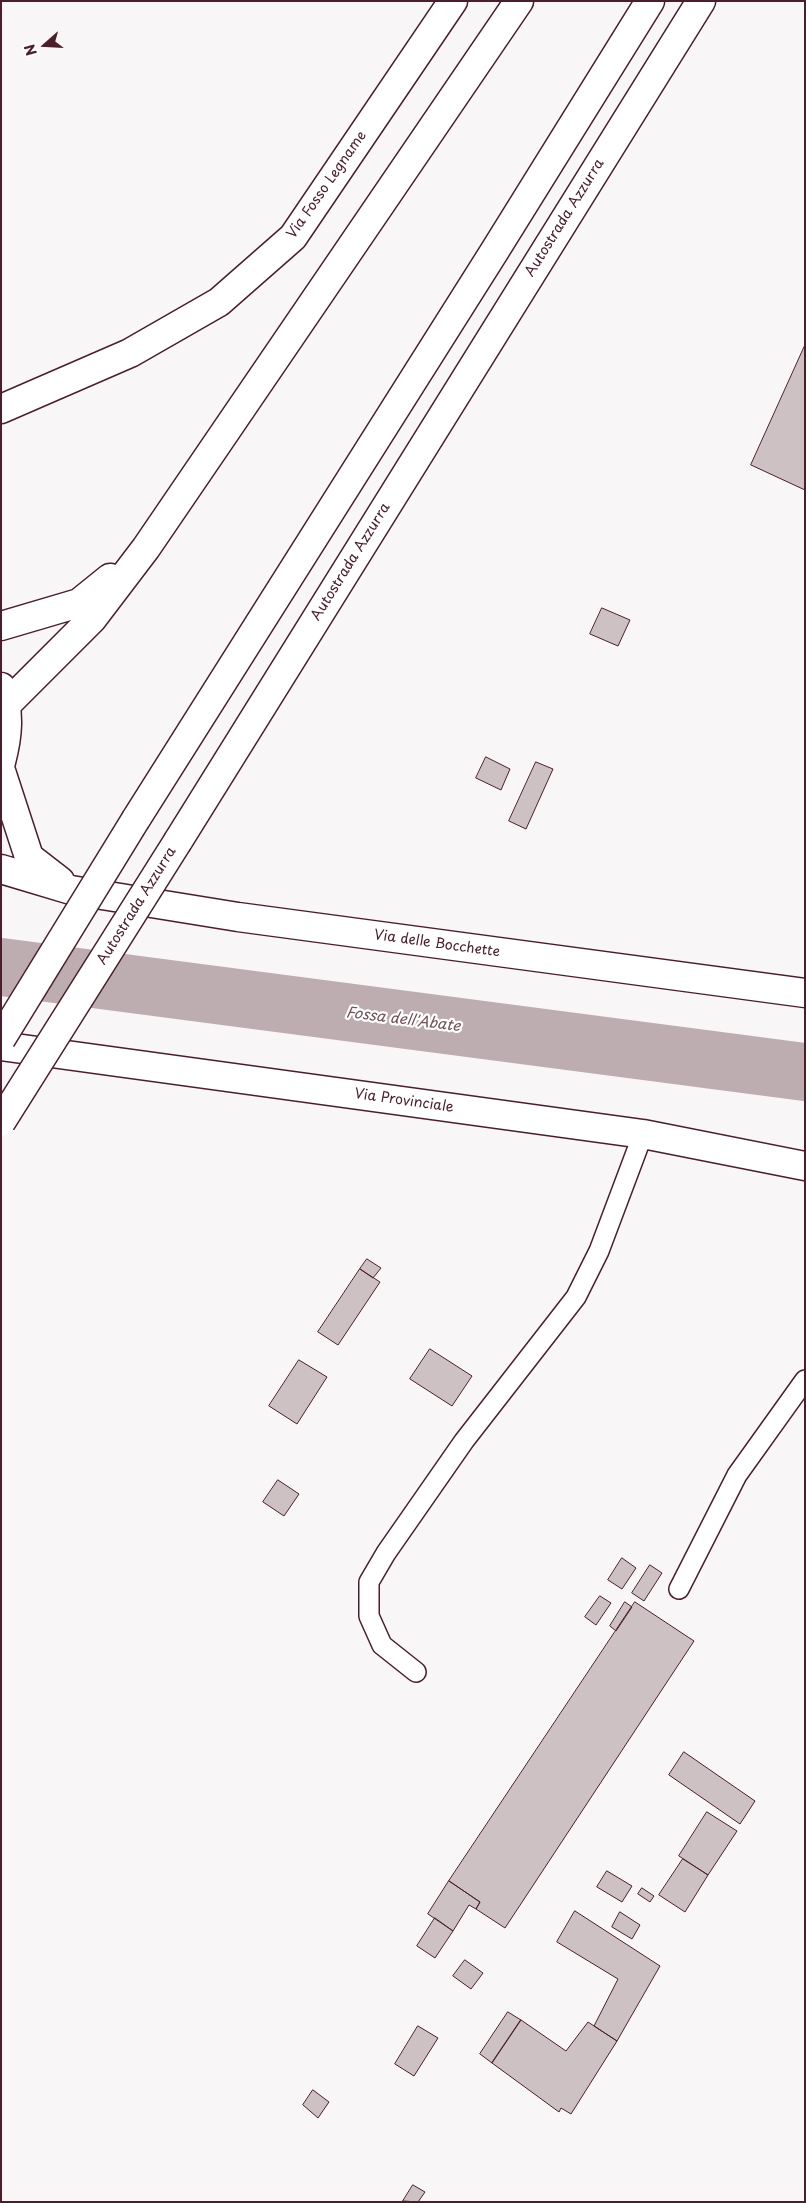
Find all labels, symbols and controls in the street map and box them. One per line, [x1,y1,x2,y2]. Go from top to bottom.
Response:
north arrow [20,20,70,70]
text: N [19,41,42,59]
street label: Via Fosso Legname [284,128,370,242]
street label: Autostrada Azzurra [522,156,608,280]
street label: Autostrada Azzurra [308,500,394,624]
street label: Autostrada Azzurra [94,844,180,968]
street label: Via delle Bocchette [373,927,501,961]
water label: Fossa dell'Abate [345,1004,461,1036]
street label: Via Provinciale [353,1086,455,1116]

